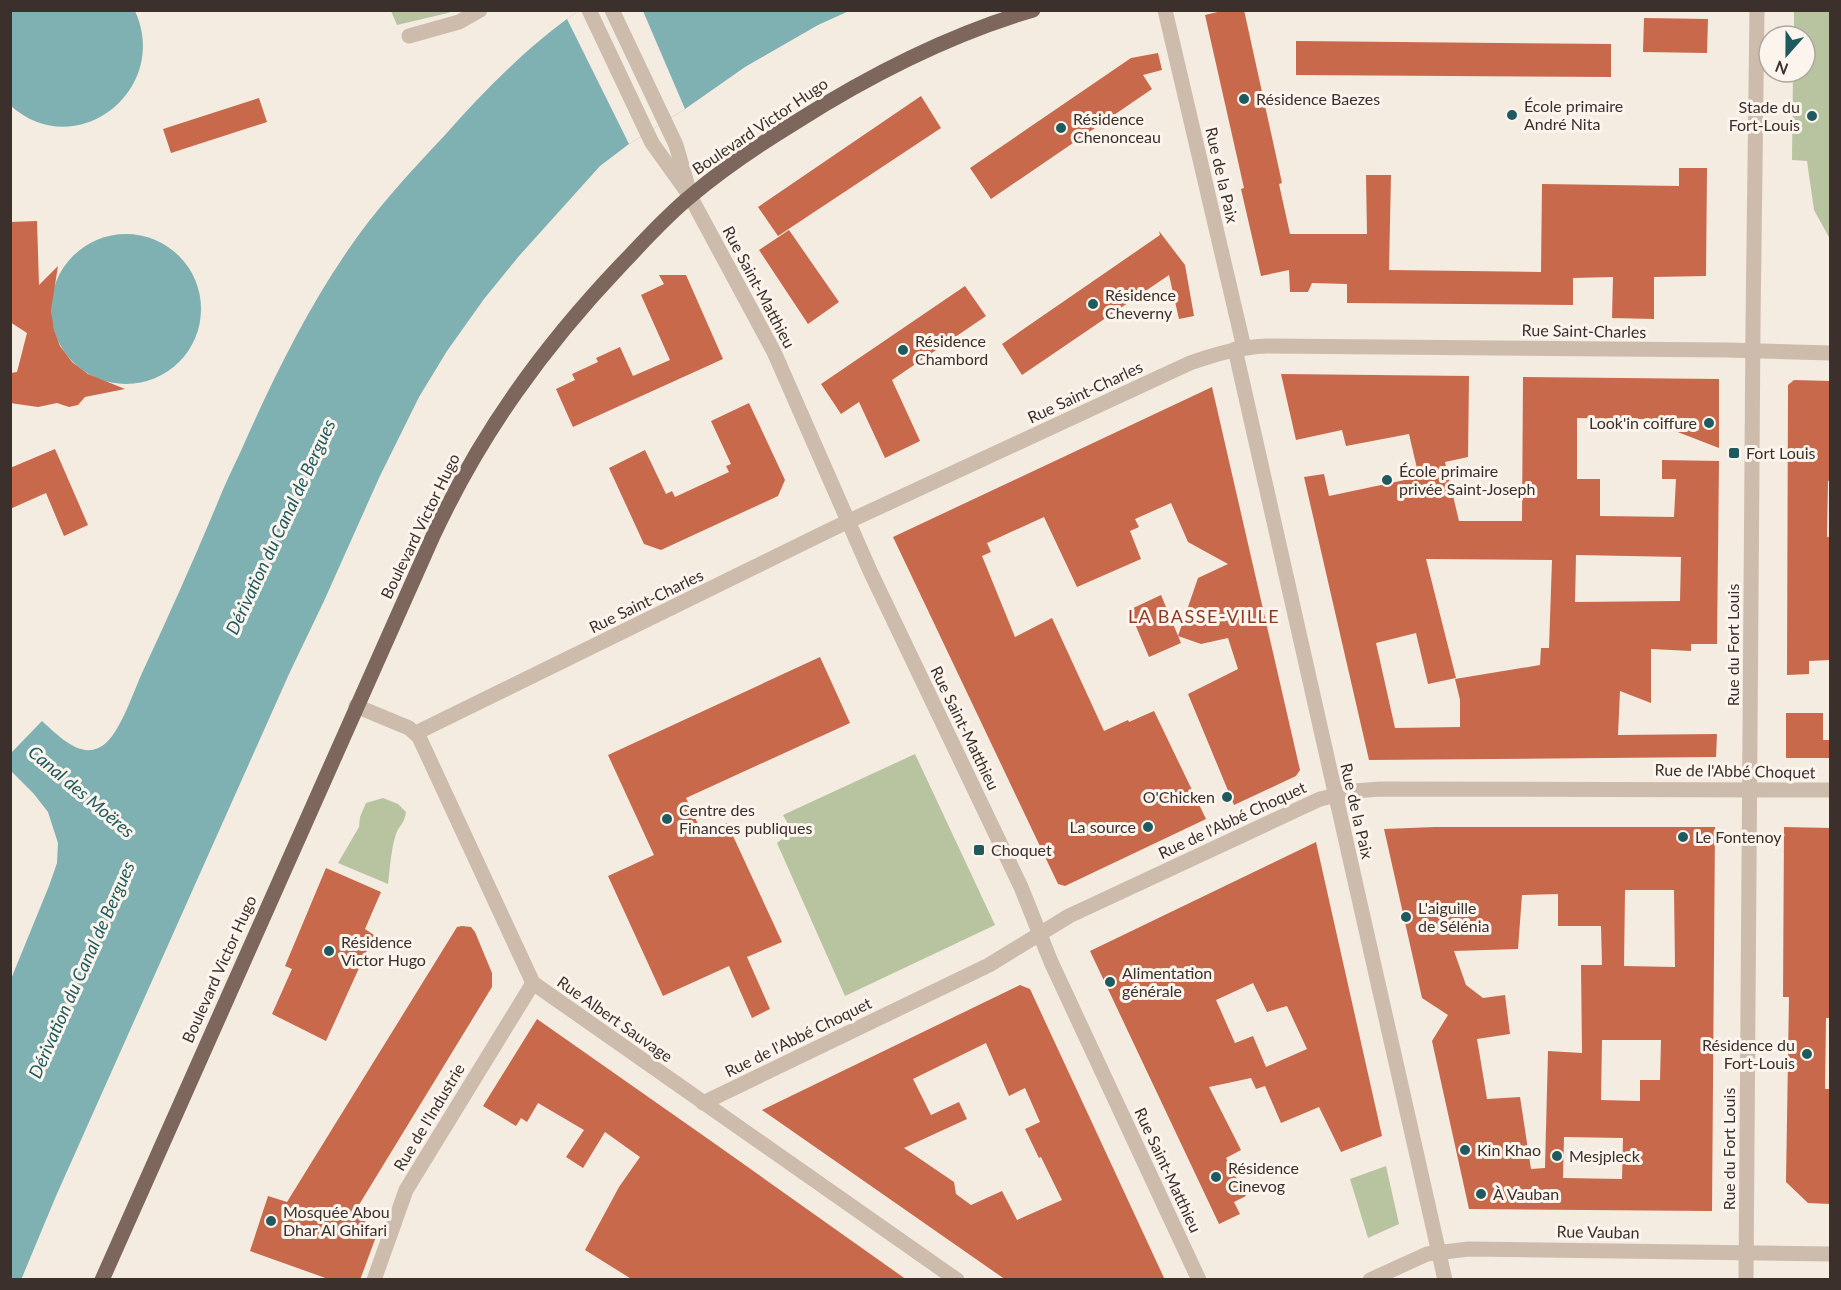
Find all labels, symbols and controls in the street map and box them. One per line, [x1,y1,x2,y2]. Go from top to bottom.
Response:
north arrow [1757,24,1817,84]
text: N [1772,57,1791,80]
street label: Boulevard Victor Hugo [688,73,831,178]
place label: Résidence Baezes [1256,89,1380,108]
marker: Résidence Baezes [1237,92,1251,106]
place label: École primaire André Nita [1524,96,1623,133]
place label: Stade du Fort-Louis [1729,97,1800,134]
marker: École primaire André Nita [1505,108,1519,122]
place label: Résidence Chenonceau [1073,109,1161,146]
marker: Stade du Fort-Louis [1805,109,1819,123]
marker: Résidence Chenonceau [1054,121,1068,135]
street label: Rue de la Paix [1202,125,1243,225]
street label: Rue Saint-Matthieu [719,222,800,351]
place label: Résidence Cheverny [1105,285,1176,322]
marker: Résidence Cheverny [1086,297,1100,311]
street label: Rue Saint-Charles [1522,320,1647,341]
place label: Résidence Chambord [915,331,988,368]
marker: Résidence Chambord [896,343,910,357]
street label: Rue Saint-Charles [1024,357,1145,426]
place label: Look'in coiffure [1589,413,1697,432]
water label: Dérivation du Canal de Bergues [220,416,340,638]
marker: Look'in coiffure [1702,416,1716,430]
place label: Fort Louis [1746,443,1816,462]
marker: Fort Louis [1727,446,1741,460]
street label: Boulevard Victor Hugo [376,450,463,601]
place label: École primaire privée Saint-Joseph [1399,461,1535,498]
marker: École primaire privée Saint-Joseph [1380,473,1394,487]
street label: Rue Saint-Charles [586,565,706,636]
street label: Rue du Fort Louis [1723,584,1742,706]
district label: LA BASSE-VILLE [1128,605,1280,627]
street label: Rue Saint-Matthieu [927,663,1004,793]
water label: Canal des Moëres [24,740,139,842]
street label: Rue de l'Abbé Choquet [1654,760,1816,781]
street label: Rue de la Paix [1337,761,1378,861]
street label: Rue de l'Abbé Choquet [1155,777,1309,862]
place label: O'Chicken [1143,787,1215,806]
marker: O'Chicken [1220,790,1234,804]
place label: Centre des Finances publiques [679,800,812,837]
marker: Centre des Finances publiques [660,812,674,826]
place label: La source [1069,817,1136,836]
marker: La source [1141,820,1155,834]
place label: Le Fontenoy [1695,827,1782,846]
marker: Le Fontenoy [1676,830,1690,844]
place label: Choquet [991,840,1052,859]
marker: Choquet [972,843,986,857]
water label: Dérivation du Canal de Bergues [23,858,139,1081]
street label: Boulevard Victor Hugo [177,892,260,1045]
place label: L'aiguille de Sélénia [1418,898,1490,935]
marker: L'aiguille de Sélénia [1399,910,1413,924]
place label: Résidence Victor Hugo [341,932,426,969]
marker: Résidence Victor Hugo [322,944,336,958]
place label: Alimentation générale [1122,963,1212,1000]
street label: Rue Albert Sauvage [554,972,677,1065]
marker: Alimentation générale [1103,975,1117,989]
street label: Rue de l'Abbé Choquet [721,993,874,1080]
place label: Résidence du Fort-Louis [1702,1035,1795,1072]
marker: Résidence du Fort-Louis [1800,1047,1814,1061]
street label: Rue de l'Industrie [389,1060,468,1174]
street label: Rue du Fort Louis [1719,1088,1738,1210]
street label: Rue Saint-Matthieu [1131,1104,1206,1235]
place label: Kin Khao [1477,1140,1541,1159]
marker: Kin Khao [1458,1143,1472,1157]
place label: Mesjpleck [1569,1146,1641,1165]
marker: Mesjpleck [1550,1149,1564,1163]
place label: Résidence Cinevog [1228,1158,1299,1195]
marker: Résidence Cinevog [1209,1170,1223,1184]
place label: À Vauban [1493,1184,1559,1203]
marker: À Vauban [1474,1187,1488,1201]
place label: Mosquée Abou Dhar Al Ghifari [283,1202,390,1239]
marker: Mosquée Abou Dhar Al Ghifari [264,1214,278,1228]
street label: Rue Vauban [1556,1221,1640,1242]

